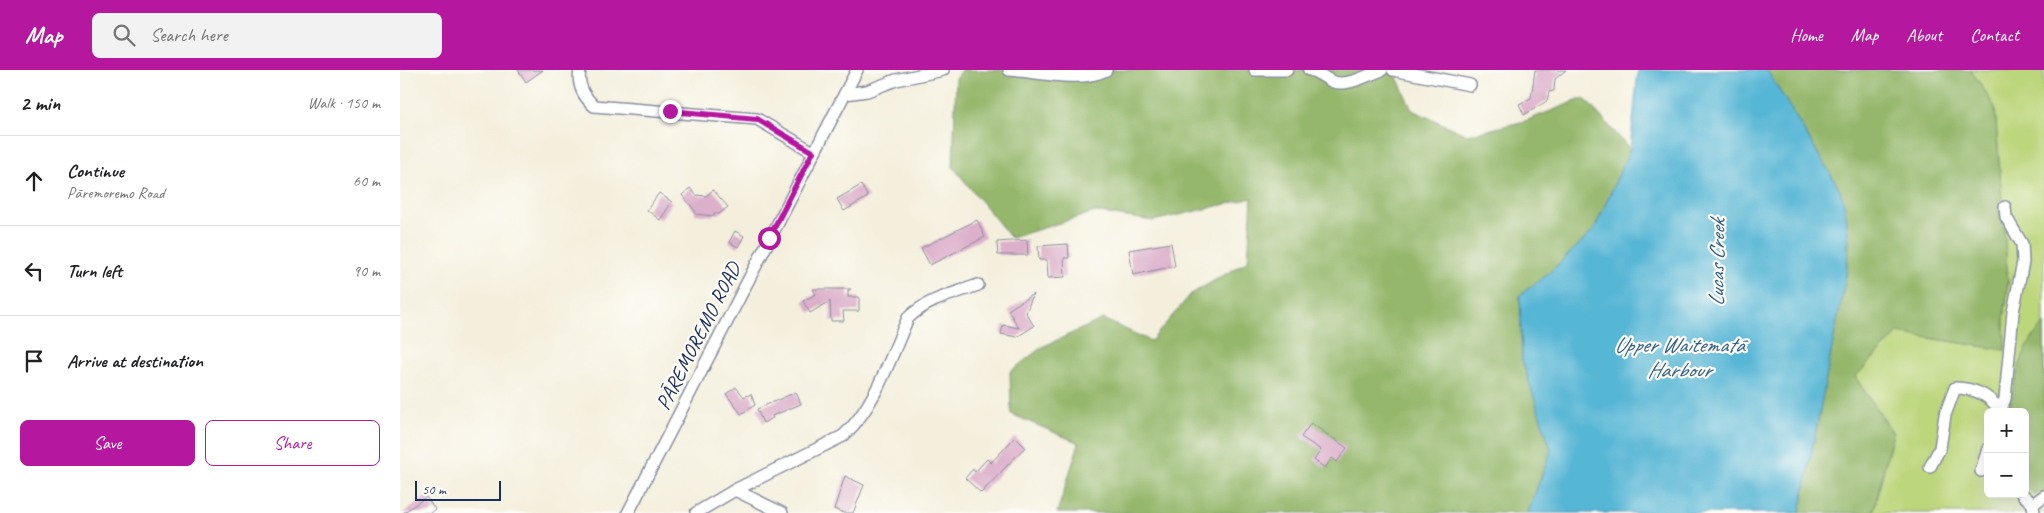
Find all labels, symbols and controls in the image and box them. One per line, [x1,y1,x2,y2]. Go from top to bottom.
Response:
search box [92,13,442,58]
text: Map [25,20,62,50]
icon: search [110,21,138,49]
text: Search here [150,23,228,47]
text: Home [1790,24,1823,46]
text: Map [1851,24,1878,46]
text: About [1906,24,1942,46]
text: Contact [1970,24,2019,46]
text: 2 min [20,90,60,116]
text: Walk · 150 m [308,93,380,113]
route end [659,100,682,123]
text: Continue [67,159,124,183]
icon: ahead [20,167,48,195]
text: 60 m [353,171,380,191]
text: Pāremoremo Road [67,183,165,203]
water label: Lucas Creek [1702,215,1732,307]
route start [758,227,781,250]
street label: PĀREMOREMO ROAD [650,256,747,414]
icon: left [20,257,48,285]
text: Turn left [67,259,122,283]
text: 90 m [353,261,380,281]
water label: Upper Waitematā Harbour [1614,331,1750,384]
icon: arrive [20,347,48,375]
text: Arrive at destination [67,349,203,373]
map controls [1984,408,2029,498]
button: + [1984,408,2029,453]
button: Save [20,420,195,466]
button: Share [205,420,380,466]
button: − [1984,453,2029,498]
scale bar [415,478,501,501]
text: 50 m [422,481,446,498]

